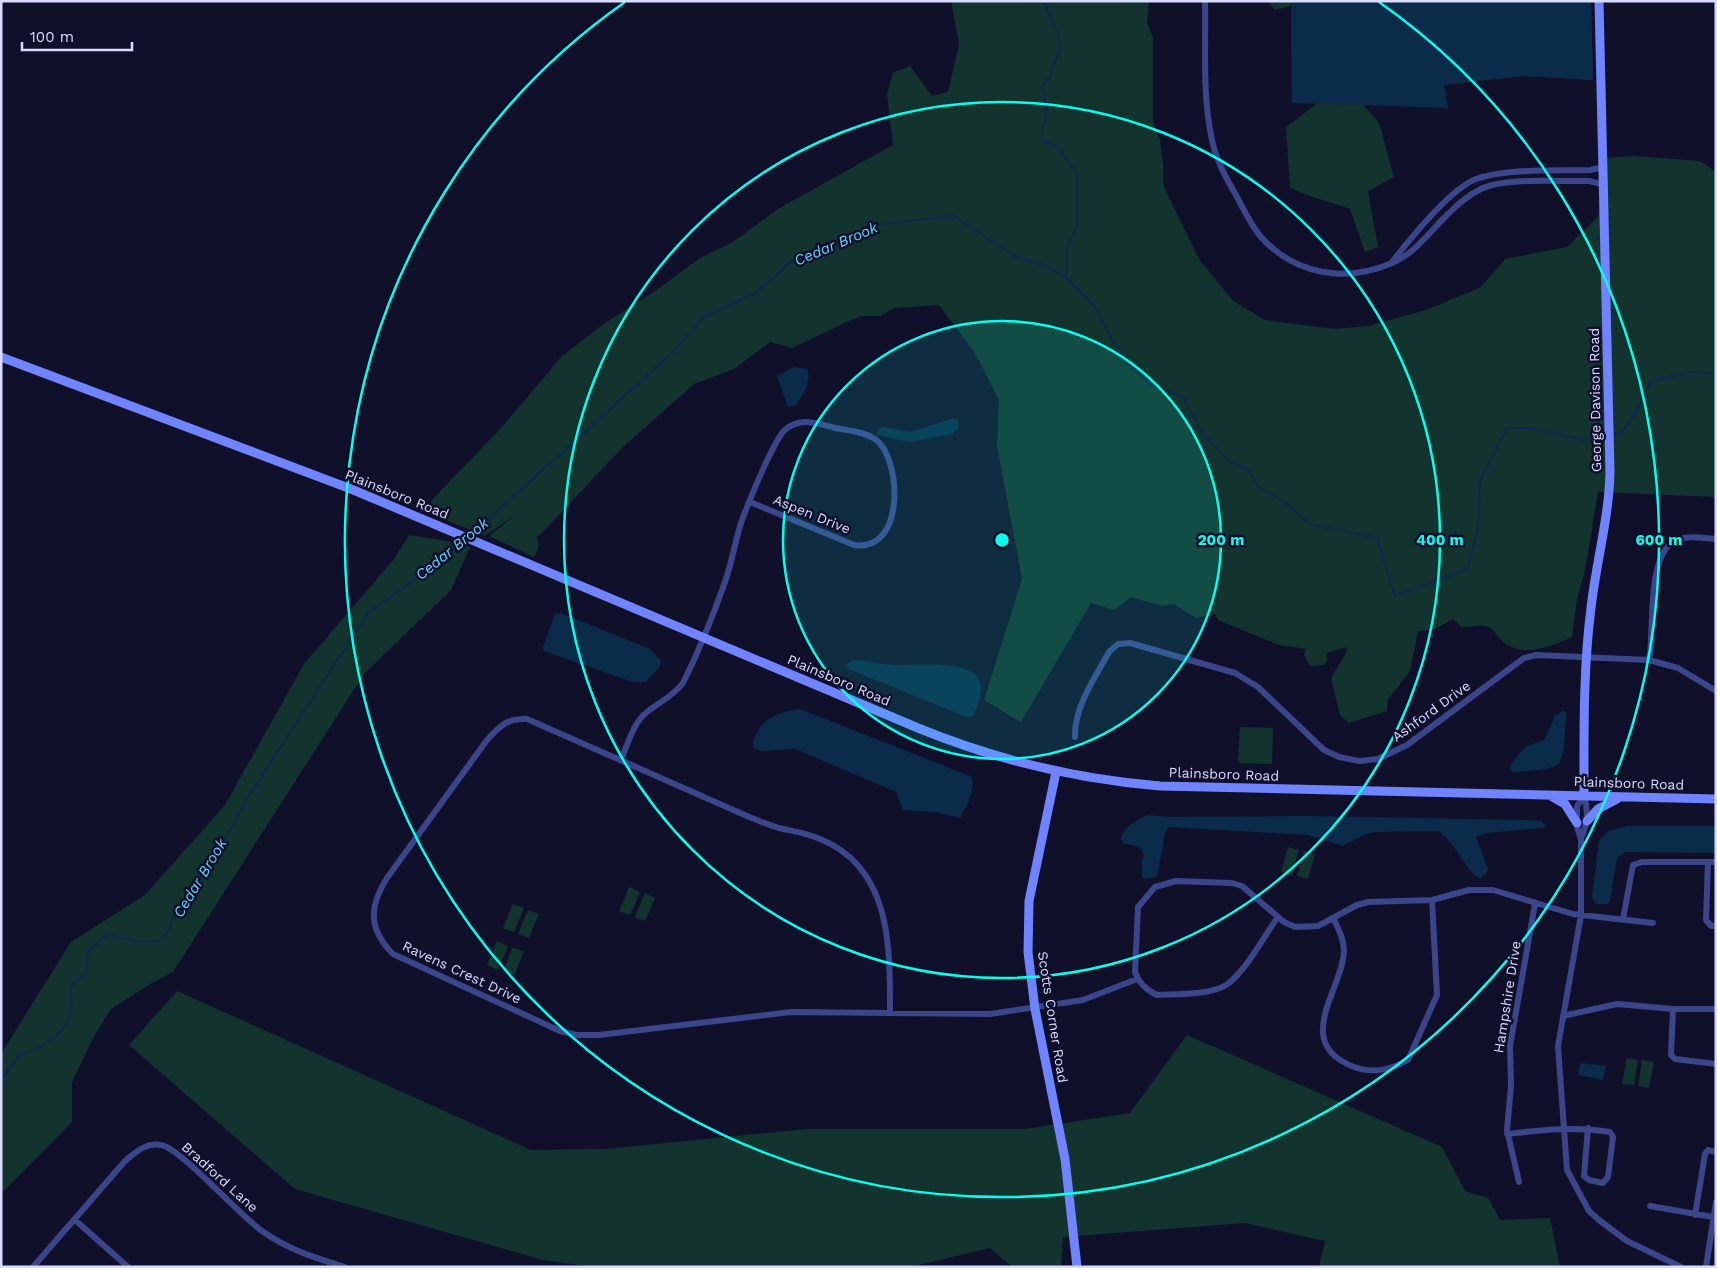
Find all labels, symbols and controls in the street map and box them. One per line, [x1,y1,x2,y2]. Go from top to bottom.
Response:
scale bar [22,20,132,52]
text: 100 m [30,28,74,46]
water label: Cedar Brook [792,218,881,270]
street label: George Davison Road [1586,328,1604,472]
street label: Plainsboro Road [343,466,451,522]
street label: Aspen Drive [771,491,853,537]
water label: Cedar Brook [412,514,493,584]
centre of rings [993,531,1011,549]
text: 200 m [1198,531,1244,549]
text: 400 m [1416,531,1464,549]
text: 600 m [1636,531,1682,549]
street label: Plainsboro Road [785,651,893,709]
street label: Ashford Drive [1389,677,1473,745]
street label: Plainsboro Road [1168,764,1280,784]
street label: Plainsboro Road [1573,773,1685,793]
water label: Cedar Brook [169,835,231,921]
street label: Ravens Crest Drive [400,937,524,1007]
street label: Hampshire Drive [1490,940,1524,1054]
street label: Scotts Corner Road [1035,950,1071,1084]
street label: Bradford Lane [179,1139,261,1215]

